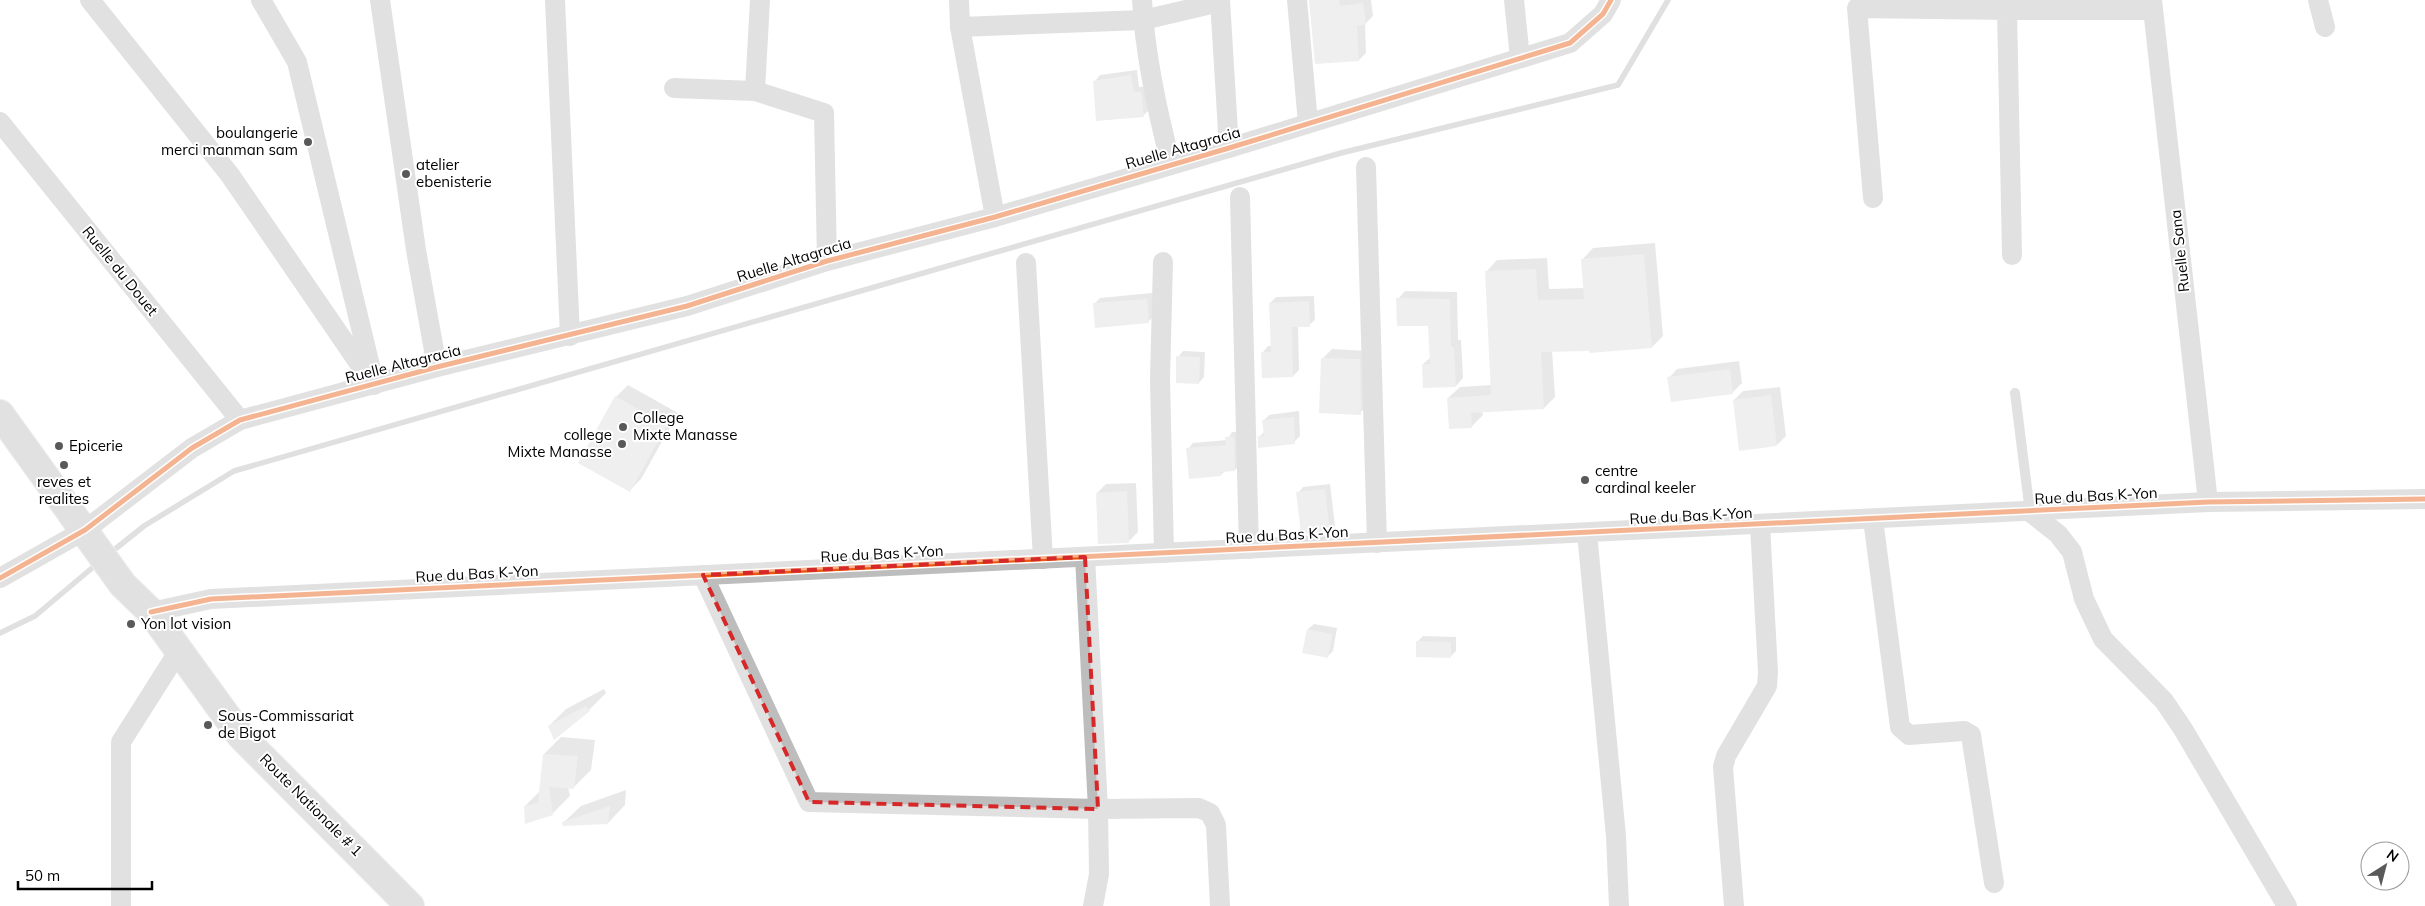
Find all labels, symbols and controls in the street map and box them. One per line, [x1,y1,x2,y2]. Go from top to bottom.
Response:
street label: Ruelle Altagracia [1123,122,1243,173]
place label: boulangerie merci manman sam [161,123,298,159]
marker: boulangerie merci manman sam [302,136,314,148]
place label: atelier ebenisterie [416,155,492,191]
marker: atelier ebenisterie [400,168,412,180]
street label: Ruelle Sana [2166,209,2193,293]
street label: Ruelle du Douet [78,222,162,319]
street label: Ruelle Altagracia [734,233,853,286]
street label: Ruelle Altagracia [343,340,463,387]
place label: College Mixte Manasse [633,408,737,444]
marker: College Mixte Manasse [617,421,629,433]
place label: college Mixte Manasse [508,425,612,461]
place label: Epicerie [69,436,123,455]
marker: college Mixte Manasse [616,438,628,450]
marker: Epicerie [53,440,65,452]
marker: reves et realites [58,459,70,471]
place label: centre cardinal keeler [1595,461,1696,497]
place label: reves et realites [37,472,91,508]
marker: centre cardinal keeler [1579,474,1591,486]
street label: Rue du Bas K-Yon [2034,483,2158,508]
street label: Rue du Bas K-Yon [1629,503,1753,528]
street label: Rue du Bas K-Yon [1225,522,1349,547]
street label: Rue du Bas K-Yon [820,541,944,566]
street label: Rue du Bas K-Yon [415,561,539,586]
place label: Yon lot vision [140,614,231,633]
marker: Yon lot vision [125,618,137,630]
place label: Sous-Commissariat de Bigot [218,706,354,742]
marker: Sous-Commissariat de Bigot [202,719,214,731]
street label: Route Nationale # 1 [256,749,367,860]
north arrow [2360,841,2410,891]
text: N [2383,845,2402,866]
scale bar [18,858,151,890]
text: 50 m [25,866,60,885]

